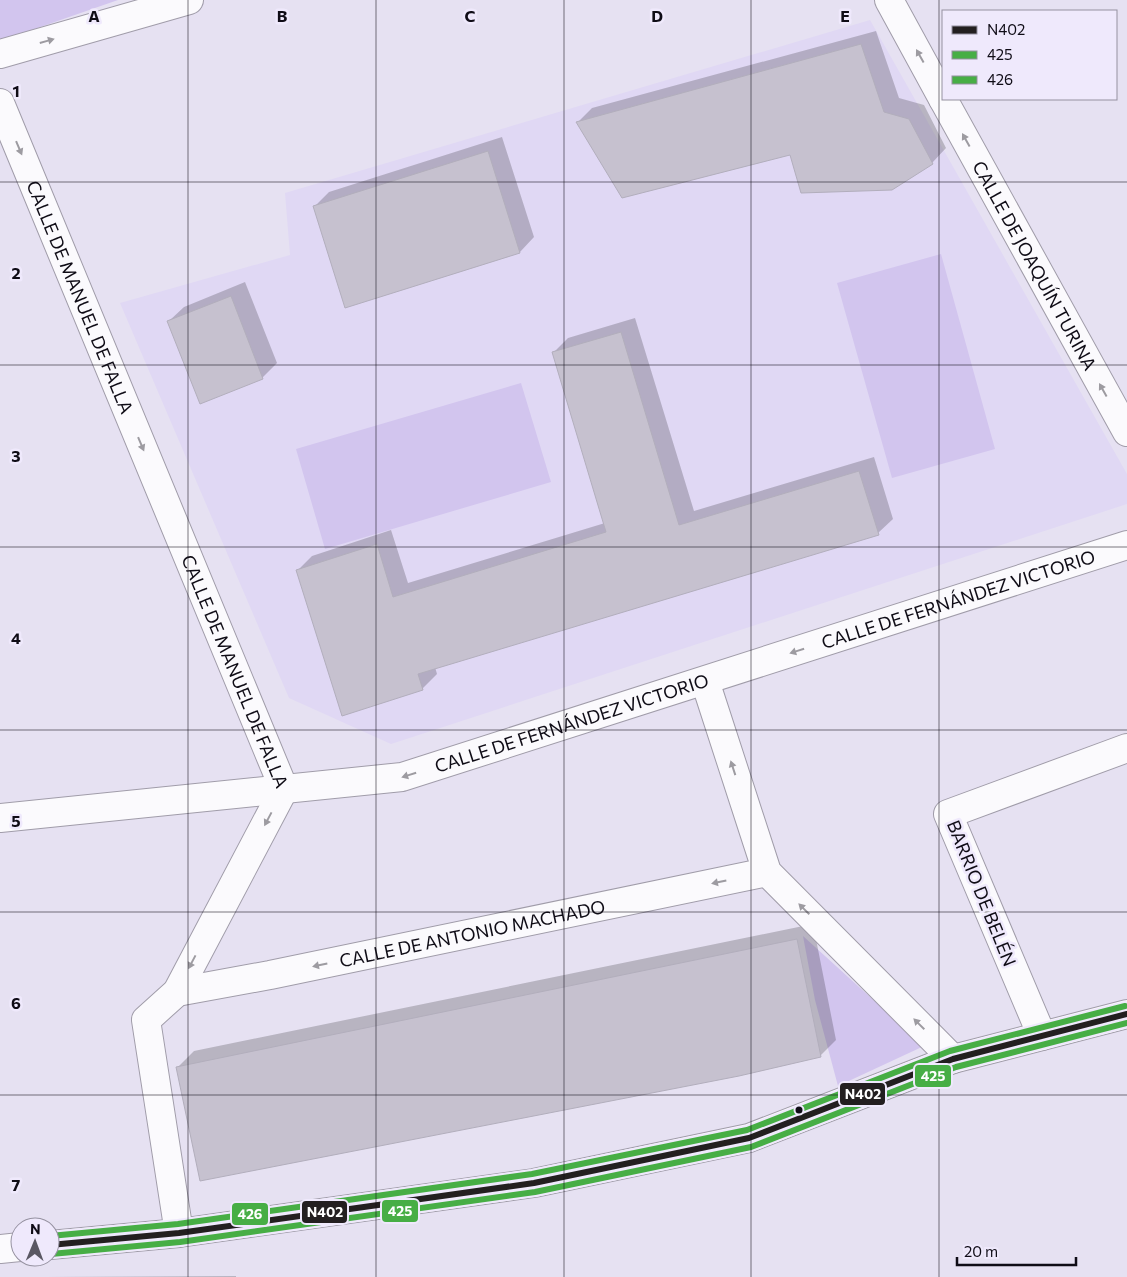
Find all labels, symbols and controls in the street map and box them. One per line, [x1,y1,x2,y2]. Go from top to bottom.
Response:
text: A [88,6,100,25]
text: B [277,6,288,25]
text: C [465,6,476,25]
text: D [651,6,663,25]
text: E [840,6,850,25]
legend [942,10,1117,100]
text: N402 [987,20,1025,38]
one-way arrow [39,36,54,44]
text: 425 [987,45,1013,63]
one-way arrow [916,49,924,63]
text: 426 [987,70,1013,88]
text: 1 [12,81,20,100]
one-way arrow [962,133,970,147]
one-way arrow [15,141,23,155]
street label: CALLE DE JOAQUÍN TURINA [968,157,1102,374]
street label: CALLE DE MANUEL DE FALLA [22,177,138,417]
text: 2 [11,263,21,282]
one-way arrow [1099,383,1108,396]
one-way arrow [138,437,146,451]
text: 3 [11,446,21,465]
street label: CALLE DE FERNÁNDEZ VICTORIO [818,545,1098,653]
street label: CALLE DE MANUEL DE FALLA [177,551,293,791]
text: 4 [11,628,21,647]
one-way arrow [790,648,805,656]
street label: CALLE DE FERNÁNDEZ VICTORIO [432,669,711,777]
one-way arrow [728,760,736,775]
one-way arrow [402,772,417,779]
text: 5 [11,811,21,830]
one-way arrow [264,812,272,826]
street label: BARRIO DE BELÉN [943,817,1021,969]
one-way arrow [712,878,727,886]
street label: CALLE DE ANTONIO MACHADO [337,895,607,971]
one-way arrow [798,903,810,915]
one-way arrow [188,955,196,970]
one-way arrow [312,961,328,969]
text: 6 [11,993,21,1012]
one-way arrow [913,1018,925,1030]
line badge: 425 [914,1064,952,1088]
text: 425 [921,1067,945,1084]
line badge: N402 [839,1082,886,1106]
text: N402 [845,1085,881,1102]
unlabelled marker [794,1105,804,1115]
text: 7 [12,1175,21,1194]
line badge: 425 [381,1199,419,1223]
line badge: N402 [301,1200,348,1224]
line badge: 426 [231,1202,269,1226]
text: 425 [388,1202,412,1219]
text: N402 [307,1203,343,1220]
text: 426 [238,1205,263,1222]
north arrow [10,1217,60,1267]
text: N [30,1220,41,1237]
scale bar [957,1234,1076,1266]
text: 20 m [964,1242,998,1260]

